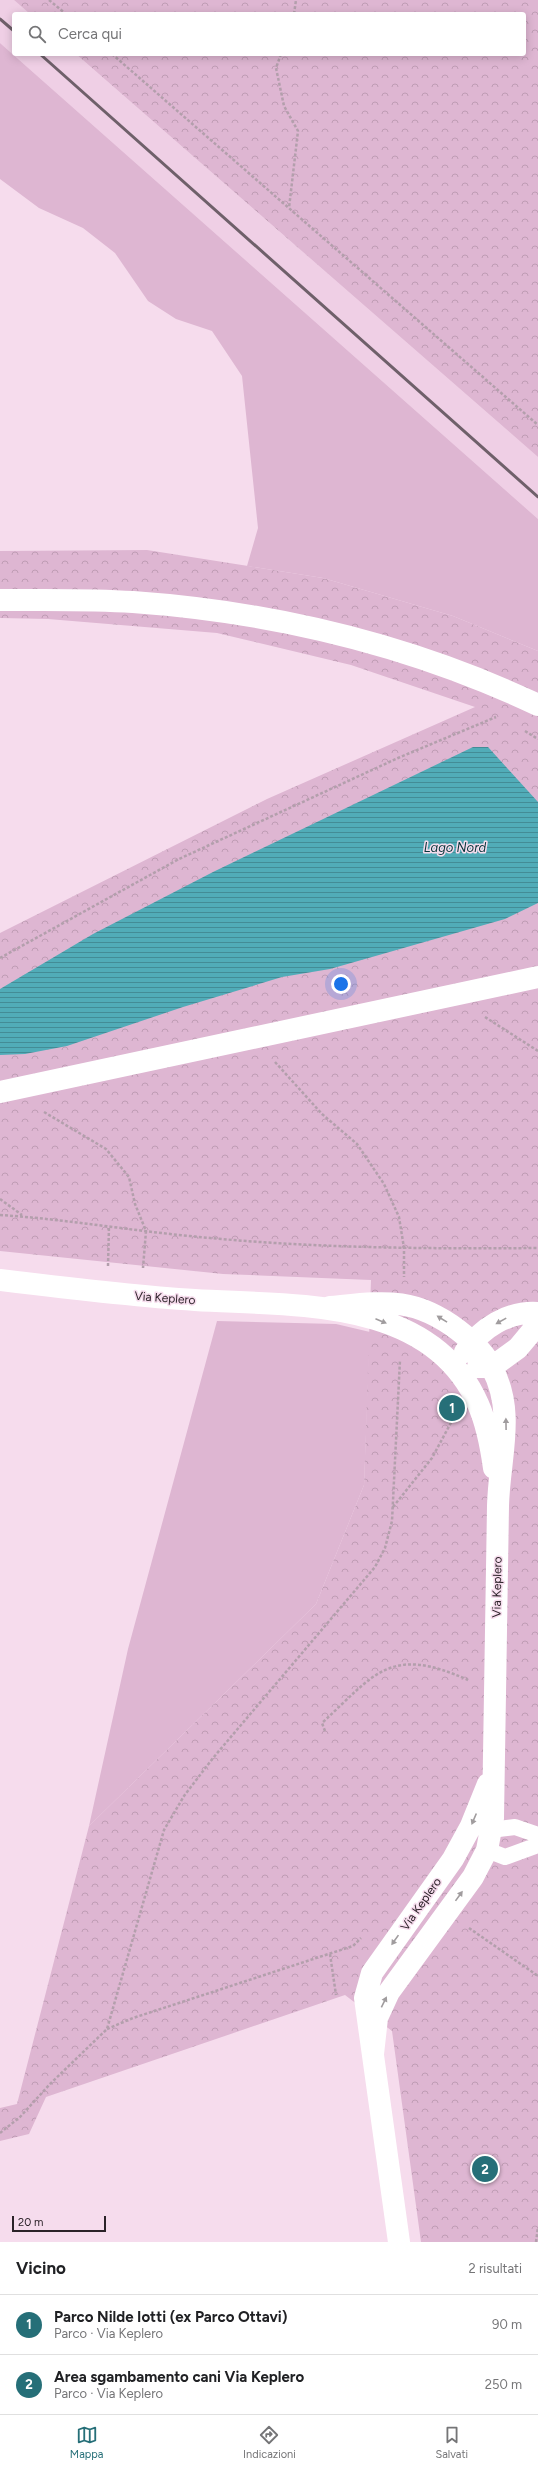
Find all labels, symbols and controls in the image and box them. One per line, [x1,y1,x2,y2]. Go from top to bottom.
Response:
search box [12,12,526,56]
icon: search [26,23,48,45]
text: Cerca qui [58,25,122,43]
water label: Lago Nord [424,840,487,855]
your location [331,974,351,994]
street label: Via Keplero [134,1289,196,1307]
one-way arrow [436,1315,448,1322]
one-way arrow [495,1317,507,1324]
one-way arrow [376,1318,387,1324]
pin: 1 [439,1393,465,1423]
one-way arrow [503,1417,509,1430]
street label: Via Keplero [489,1556,505,1618]
one-way arrow [471,1814,477,1826]
street label: Via Keplero [398,1875,444,1933]
one-way arrow [454,1891,463,1902]
one-way arrow [391,1934,399,1945]
one-way arrow [381,1997,387,2008]
pin: 2 [472,2154,498,2184]
scale bar [12,2214,106,2233]
text: 20 m [18,2216,43,2229]
text: Vicino [16,2258,66,2278]
text: 2 risultati [468,2261,522,2276]
text: Parco Nilde Iotti (ex Parco Ottavi) [54,2308,287,2326]
text: 1 [26,2317,32,2332]
text: 90 m [492,2317,522,2332]
text: Parco · Via Keplero [54,2326,163,2341]
text: Area sgambamento cani Via Keplero [54,2368,304,2386]
text: 2 [25,2377,33,2392]
text: 250 m [485,2377,522,2392]
text: Parco · Via Keplero [54,2386,163,2401]
tab: Mappa [70,2424,103,2461]
tab: Indicazioni [243,2424,296,2461]
tab: Salvati [435,2424,468,2461]

